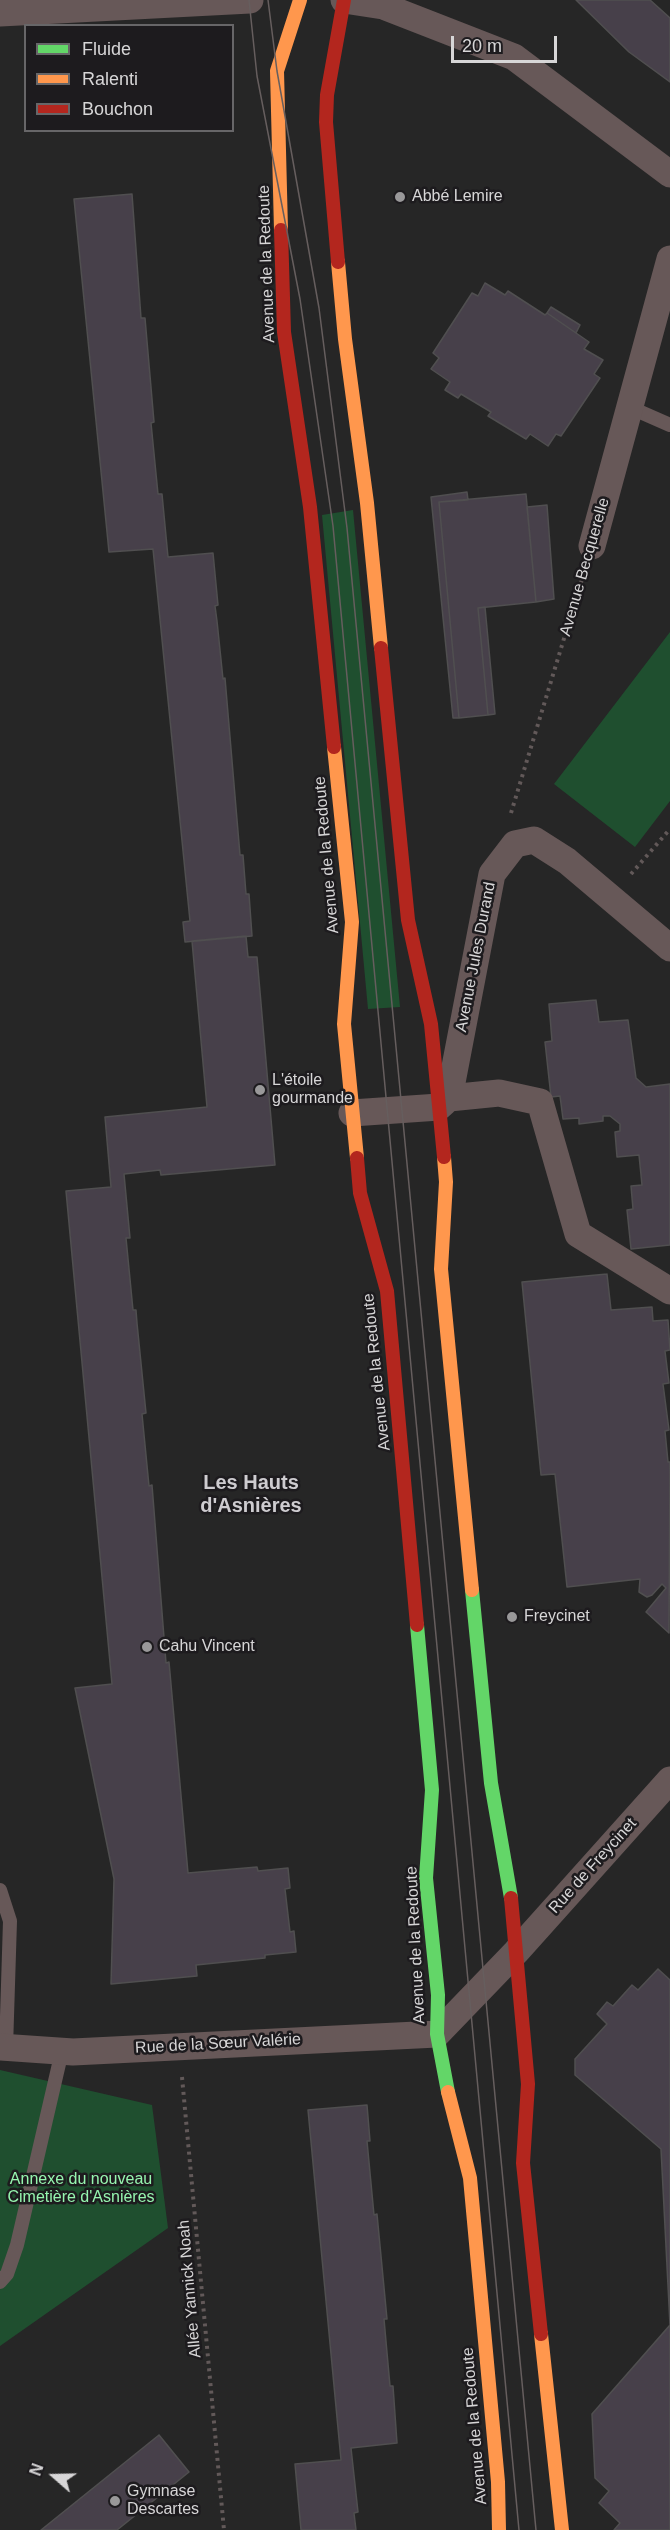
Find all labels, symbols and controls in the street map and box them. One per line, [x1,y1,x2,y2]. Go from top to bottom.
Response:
legend [24,24,234,132]
scale bar [454,24,560,62]
text: 20 m [462,36,502,56]
text: Fluide [82,39,131,59]
text: Ralenti [82,69,138,89]
text: Bouchon [82,99,153,119]
street label: Avenue de la Redoute [255,185,279,343]
place label: Abbé Lemire [412,187,503,207]
marker: Abbé Lemire [393,190,407,204]
street label: Avenue Becquerelle [556,496,614,638]
street label: Avenue de la Redoute [311,775,343,935]
street label: Avenue Jules Durand [452,880,500,1034]
place label: L'étoile gourmande [272,1071,353,1109]
marker: L'étoile gourmande [253,1083,267,1097]
street label: Avenue de la Redoute [359,1292,395,1452]
district label: Les Hauts d'Asnières [200,1471,302,1518]
place label: Freycinet [524,1607,590,1627]
marker: Freycinet [505,1610,519,1624]
place label: Cahu Vincent [159,1637,255,1657]
marker: Cahu Vincent [140,1640,154,1654]
street label: Rue de Freycinet [545,1814,641,1918]
street label: Avenue de la Redoute [402,1866,430,2024]
street label: Rue de la Sœur Valérie [135,2030,301,2058]
park label: Annexe du nouveau Cimetière d'Asnières [7,2170,155,2208]
street label: Allée Yannick Noah [174,2219,206,2359]
street label: Avenue de la Redoute [459,2346,491,2506]
north arrow [24,2446,84,2506]
text: N [27,2461,47,2478]
place label: Gymnase Descartes [127,2482,199,2520]
marker: Gymnase Descartes [108,2494,122,2508]

